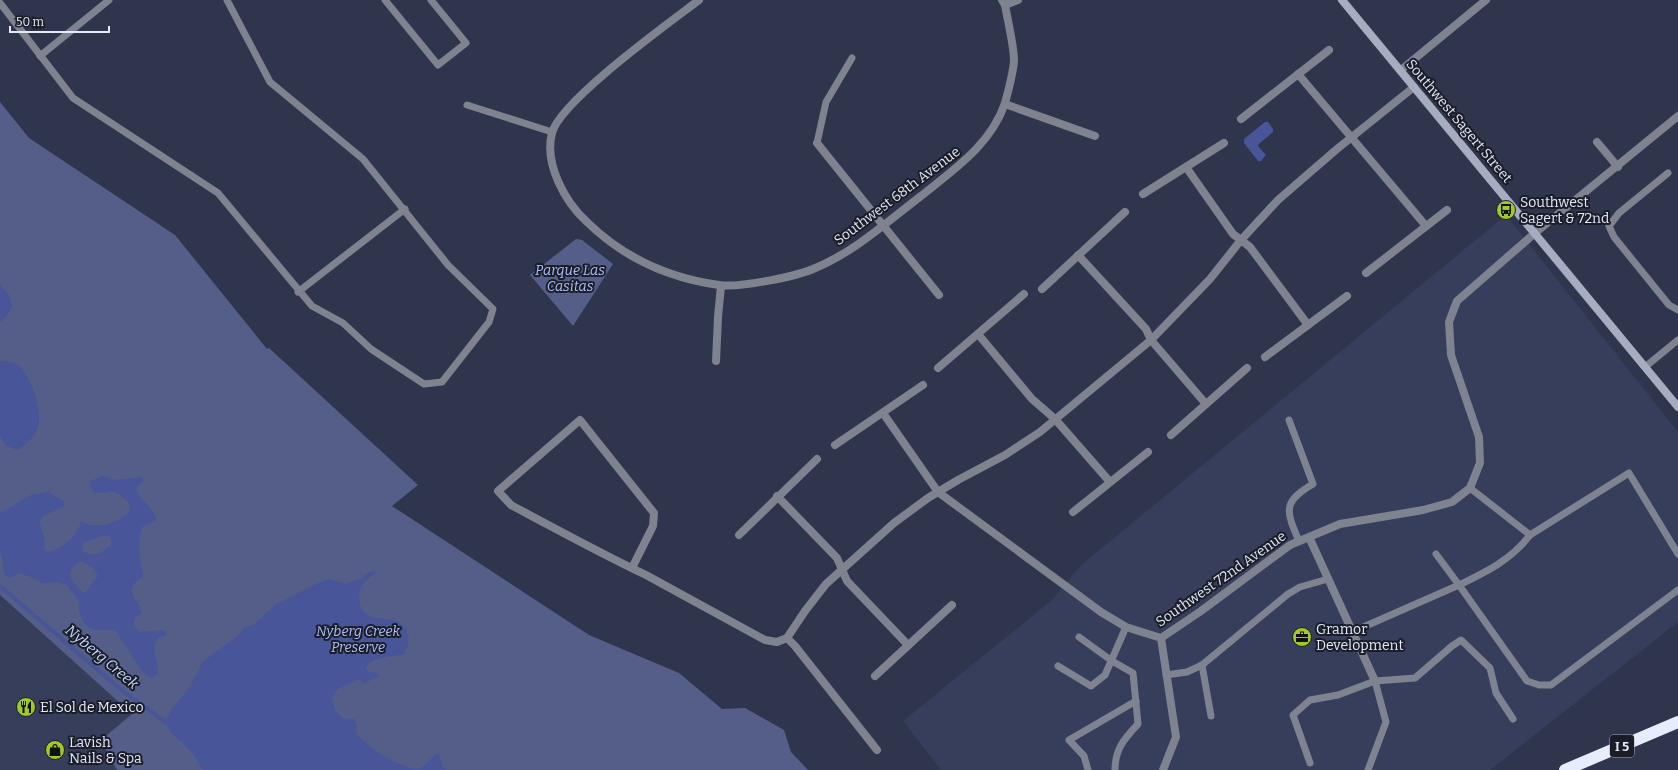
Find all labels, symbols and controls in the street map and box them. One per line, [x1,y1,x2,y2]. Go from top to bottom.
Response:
scale bar [10,8,109,34]
text: 50 m [16,15,45,29]
street label: Southwest Sagert Street [1402,56,1516,186]
street label: Southwest 68th Avenue [831,143,963,249]
place label: Southwest Sagert & 72nd [1520,194,1609,227]
bus stop icon: Southwest Sagert & 72nd [1495,199,1517,221]
park label: Parque Las Casitas [535,262,605,295]
street label: Southwest 72nd Avenue [1153,528,1289,630]
water label: Nyberg Creek [62,621,143,693]
place label: Gramor Development [1316,621,1404,654]
park label: Nyberg Creek Preserve [316,623,400,656]
office icon: Gramor Development [1291,626,1313,648]
restaurant icon: El Sol de Mexico [15,696,37,718]
place label: El Sol de Mexico [40,699,143,716]
place label: Lavish Nails & Spa [69,734,142,767]
road number: I 5 [1610,735,1634,757]
shop icon: Lavish Nails & Spa [44,739,66,761]

